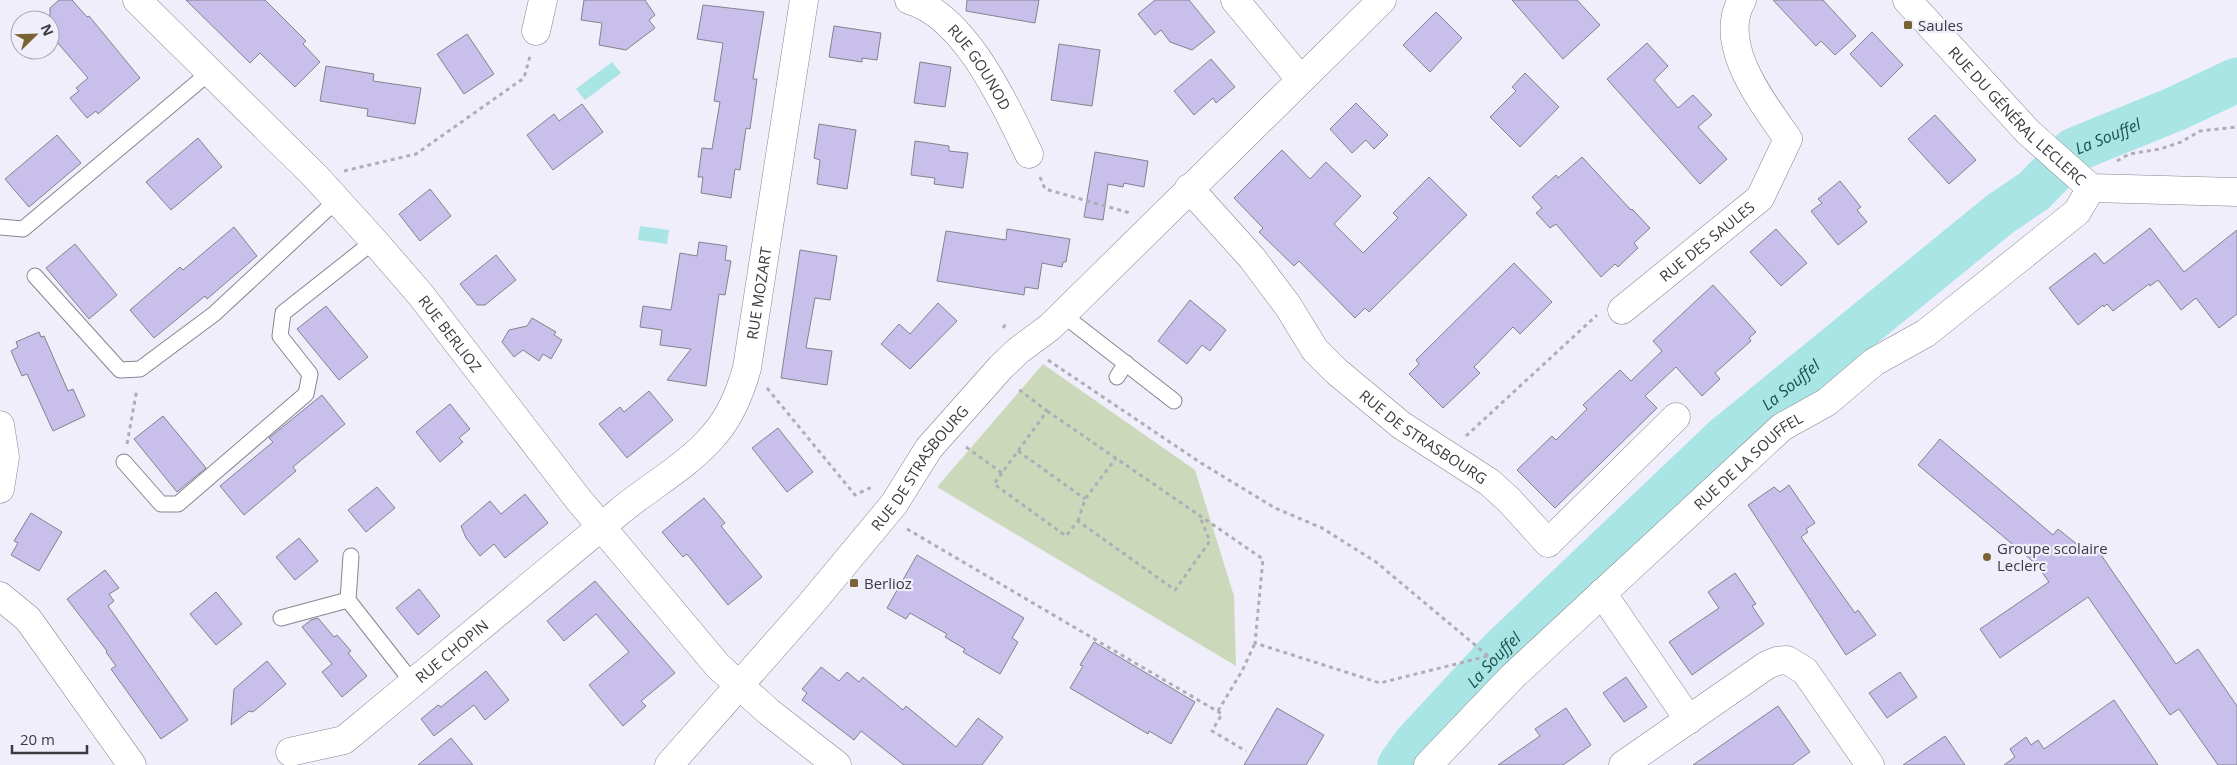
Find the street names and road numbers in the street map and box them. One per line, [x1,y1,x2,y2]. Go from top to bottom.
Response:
street label: RUE GOUNOD [944,19,1016,114]
street label: RUE DU GÉNÉRAL LECLERC [1944,42,2091,189]
street label: RUE DES SAULES [1655,197,1758,286]
street label: RUE MOZART [742,245,776,341]
street label: RUE BERLIOZ [414,291,486,376]
street label: RUE DE STRASBOURG [1356,385,1491,488]
street label: RUE DE STRASBOURG [866,401,972,535]
street label: RUE DE LA SOUFFEL [1689,407,1806,514]
street label: RUE CHOPIN [411,615,492,687]

